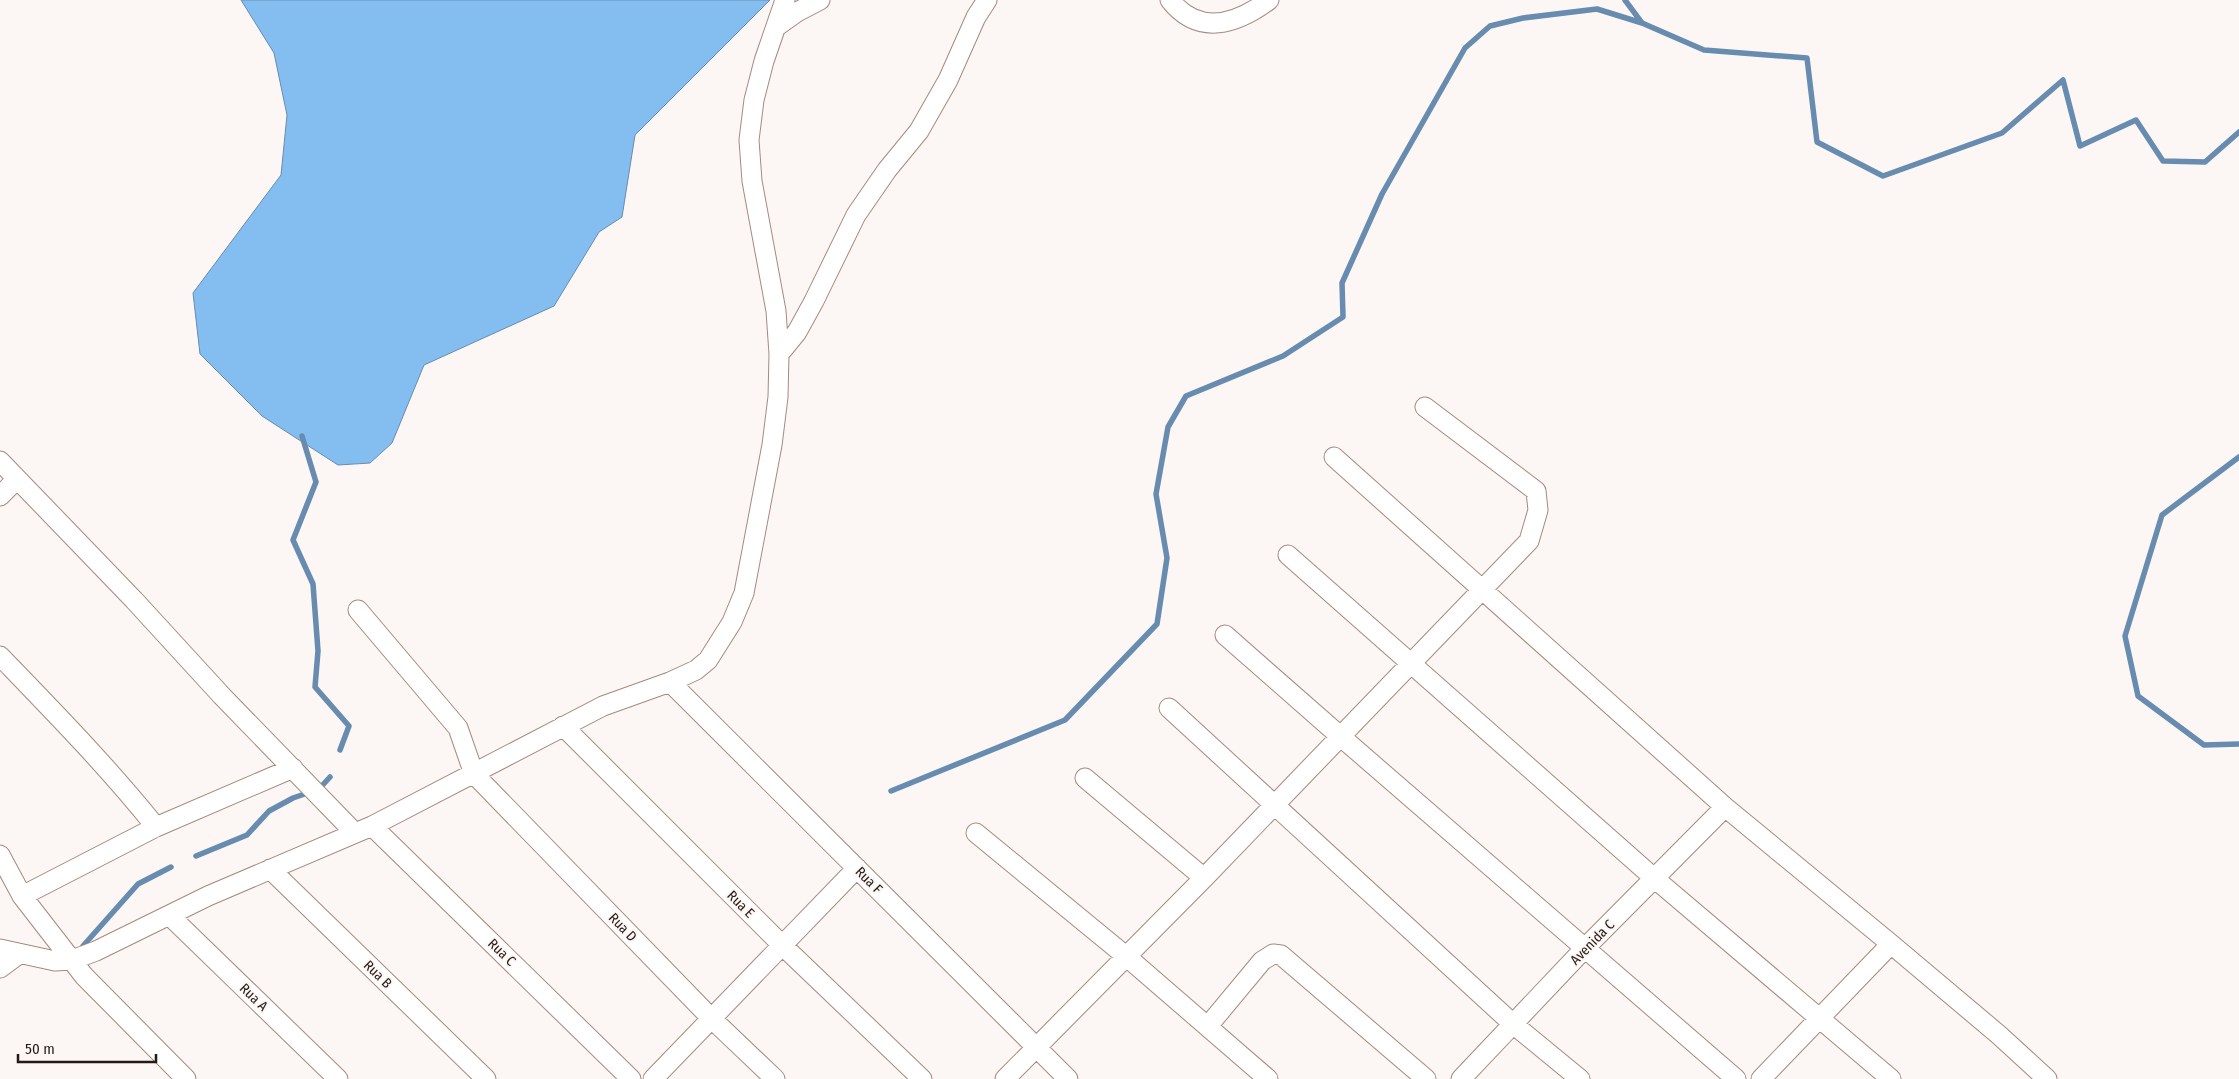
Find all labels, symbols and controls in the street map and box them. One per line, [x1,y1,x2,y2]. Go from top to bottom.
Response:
street label: Rua F [852,863,886,897]
street label: Rua E [723,887,758,922]
street label: Rua D [605,909,640,945]
street label: Avenida C [1567,916,1618,968]
street label: Rua C [484,935,519,970]
street label: Rua B [360,957,396,992]
street label: Rua A [236,980,272,1015]
scale bar [18,1032,155,1064]
text: 50 m [25,1040,55,1058]

